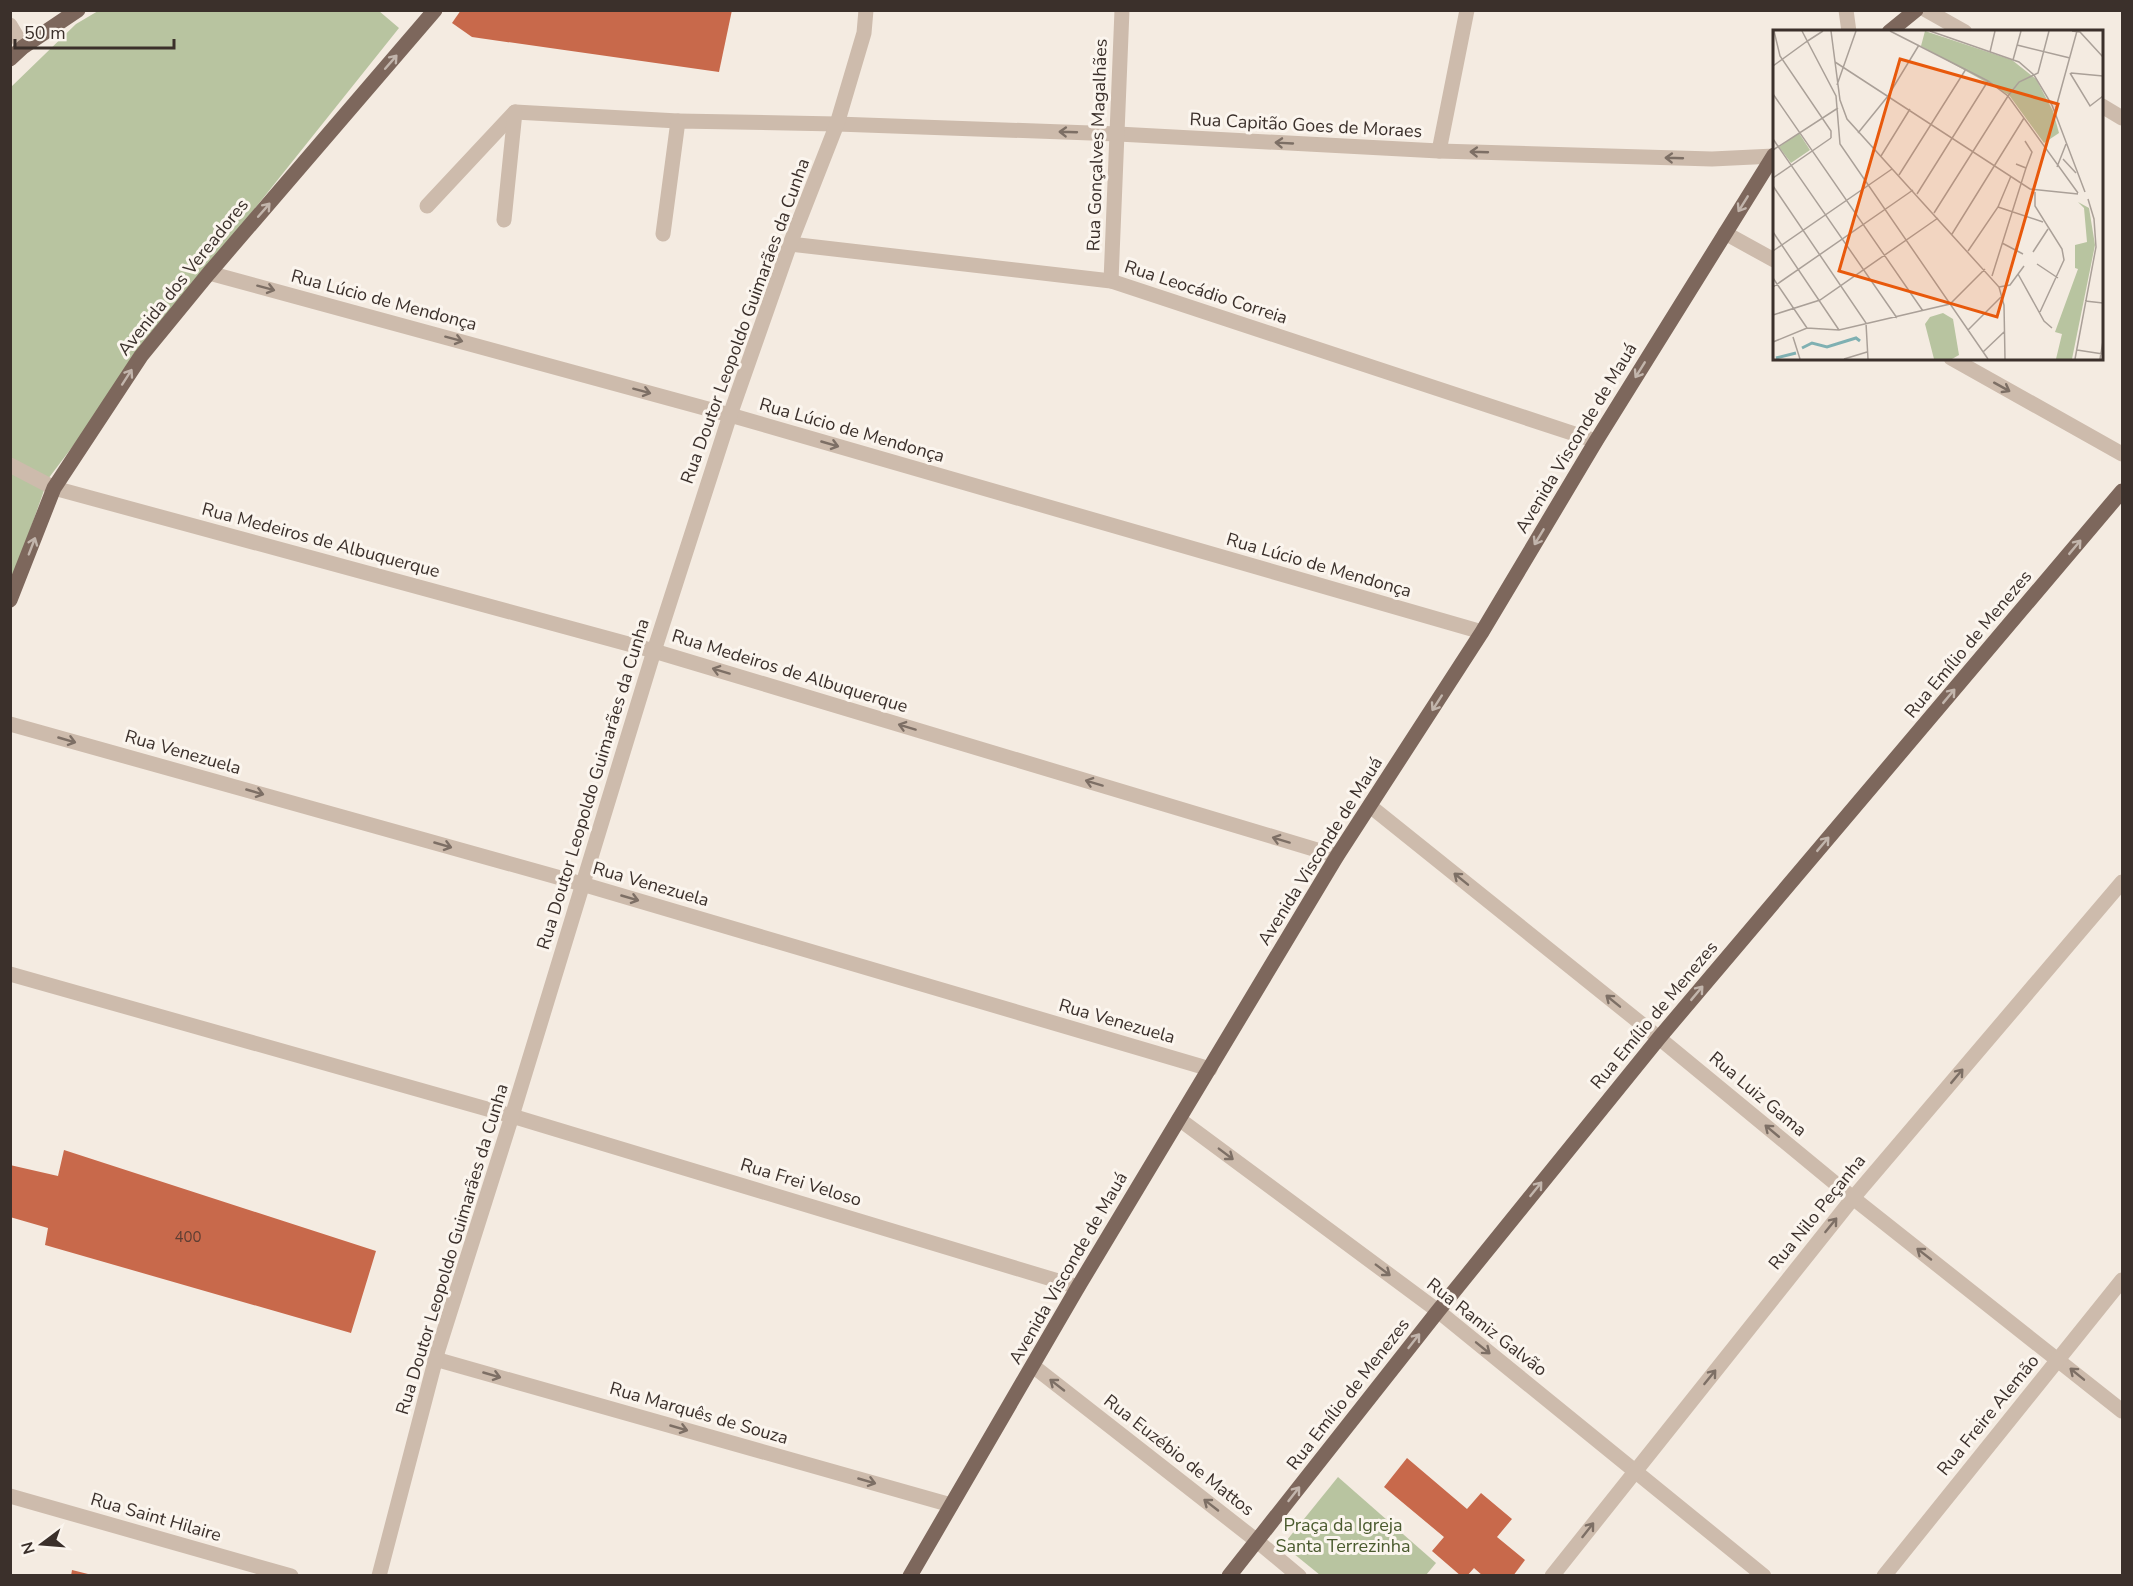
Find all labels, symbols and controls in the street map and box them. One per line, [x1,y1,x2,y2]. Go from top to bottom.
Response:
scale bar [15,12,174,50]
text: 50 m [24,21,66,45]
inset map [1773,30,2103,360]
street label: Rua Gonçalves Magalhães [1081,38,1113,252]
one-way arrow [384,55,398,70]
street label: Rua Capitão Goes de Moraes [1189,107,1423,143]
one-way arrow [1059,126,1079,138]
one-way arrow [1274,137,1294,148]
one-way arrow [1469,147,1489,158]
one-way arrow [1664,152,1684,164]
street label: Rua Doutor Leopoldo Guimarães da Cunha [675,155,815,487]
street label: Avenida dos Vereadores [112,193,254,361]
one-way arrow [1737,195,1749,212]
one-way arrow [257,202,271,217]
street label: Rua Leocádio Correia [1121,254,1291,330]
street label: Rua Lúcio de Mendonça [288,264,480,336]
one-way arrow [256,283,275,294]
one-way arrow [444,334,463,346]
street label: Avenida Visconde de Mauá [1510,338,1642,538]
one-way arrow [1634,361,1646,378]
one-way arrow [122,369,134,386]
one-way arrow [1993,381,2010,393]
one-way arrow [632,386,651,397]
street label: Rua Lúcio de Mendonça [757,392,947,468]
one-way arrow [820,439,839,450]
street label: Rua Medeiros de Albuquerque [199,497,443,583]
street label: Rua Lúcio de Mendonça [1224,527,1414,603]
one-way arrow [1533,528,1545,545]
one-way arrow [27,537,38,556]
one-way arrow [2069,539,2082,555]
street label: Rua Emílio de Menezes [1899,565,2037,723]
street label: Rua Doutor Leopoldo Guimarães da Cunha [531,616,655,952]
street label: Rua Medeiros de Albuquerque [669,624,911,718]
one-way arrow [711,665,730,676]
one-way arrow [1942,689,1956,704]
one-way arrow [1431,694,1443,710]
one-way arrow [898,721,917,732]
street label: Rua Venezuela [122,724,244,780]
one-way arrow [57,735,76,746]
street label: Avenida Visconde de Mauá [1252,752,1388,950]
one-way arrow [1085,777,1104,788]
one-way arrow [245,787,264,799]
one-way arrow [1272,834,1291,845]
one-way arrow [1816,837,1830,852]
one-way arrow [433,840,452,851]
street label: Rua Venezuela [590,856,712,912]
one-way arrow [1453,873,1469,886]
one-way arrow [620,893,639,904]
street label: Rua Emílio de Menezes [1585,936,1723,1094]
one-way arrow [1690,986,1704,1001]
street label: Rua Venezuela [1056,993,1178,1049]
one-way arrow [1606,995,1622,1008]
street label: Rua Luiz Gama [1704,1046,1812,1142]
one-way arrow [1950,1069,1964,1084]
street label: Rua Doutor Leopoldo Guimarães da Cunha [390,1081,514,1417]
one-way arrow [1764,1125,1780,1138]
one-way arrow [1217,1148,1233,1160]
street label: Rua Nilo Peçanha [1763,1149,1871,1275]
street label: Rua Frei Veloso [737,1152,865,1212]
street label: Avenida Visconde de Mauá [1003,1168,1133,1368]
one-way arrow [1530,1181,1543,1197]
one-way arrow [1825,1217,1838,1233]
house number: 400 [174,1227,202,1247]
one-way arrow [1916,1247,1932,1260]
one-way arrow [1374,1264,1390,1276]
street label: Rua Ramiz Galvão [1422,1272,1552,1382]
street label: Rua Emílio de Menezes [1281,1313,1415,1475]
one-way arrow [1407,1333,1420,1349]
one-way arrow [1475,1341,1491,1354]
street label: Rua Freire Alemão [1932,1349,2044,1481]
one-way arrow [2070,1367,2085,1381]
one-way arrow [1703,1369,1716,1385]
one-way arrow [482,1370,501,1381]
street label: Rua Marquês de Souza [607,1376,791,1450]
one-way arrow [1050,1378,1066,1391]
street label: Rua Euzébio de Mattos [1099,1389,1259,1521]
one-way arrow [670,1423,689,1434]
one-way arrow [857,1476,876,1487]
street label: Rua Saint Hilaire [88,1487,224,1547]
one-way arrow [1287,1487,1300,1503]
one-way arrow [1204,1498,1220,1511]
park label: Praça da Igreja Santa Terrezinha [1275,1513,1411,1558]
north arrow [12,1514,72,1574]
one-way arrow [1582,1522,1595,1538]
text: N [16,1539,41,1557]

